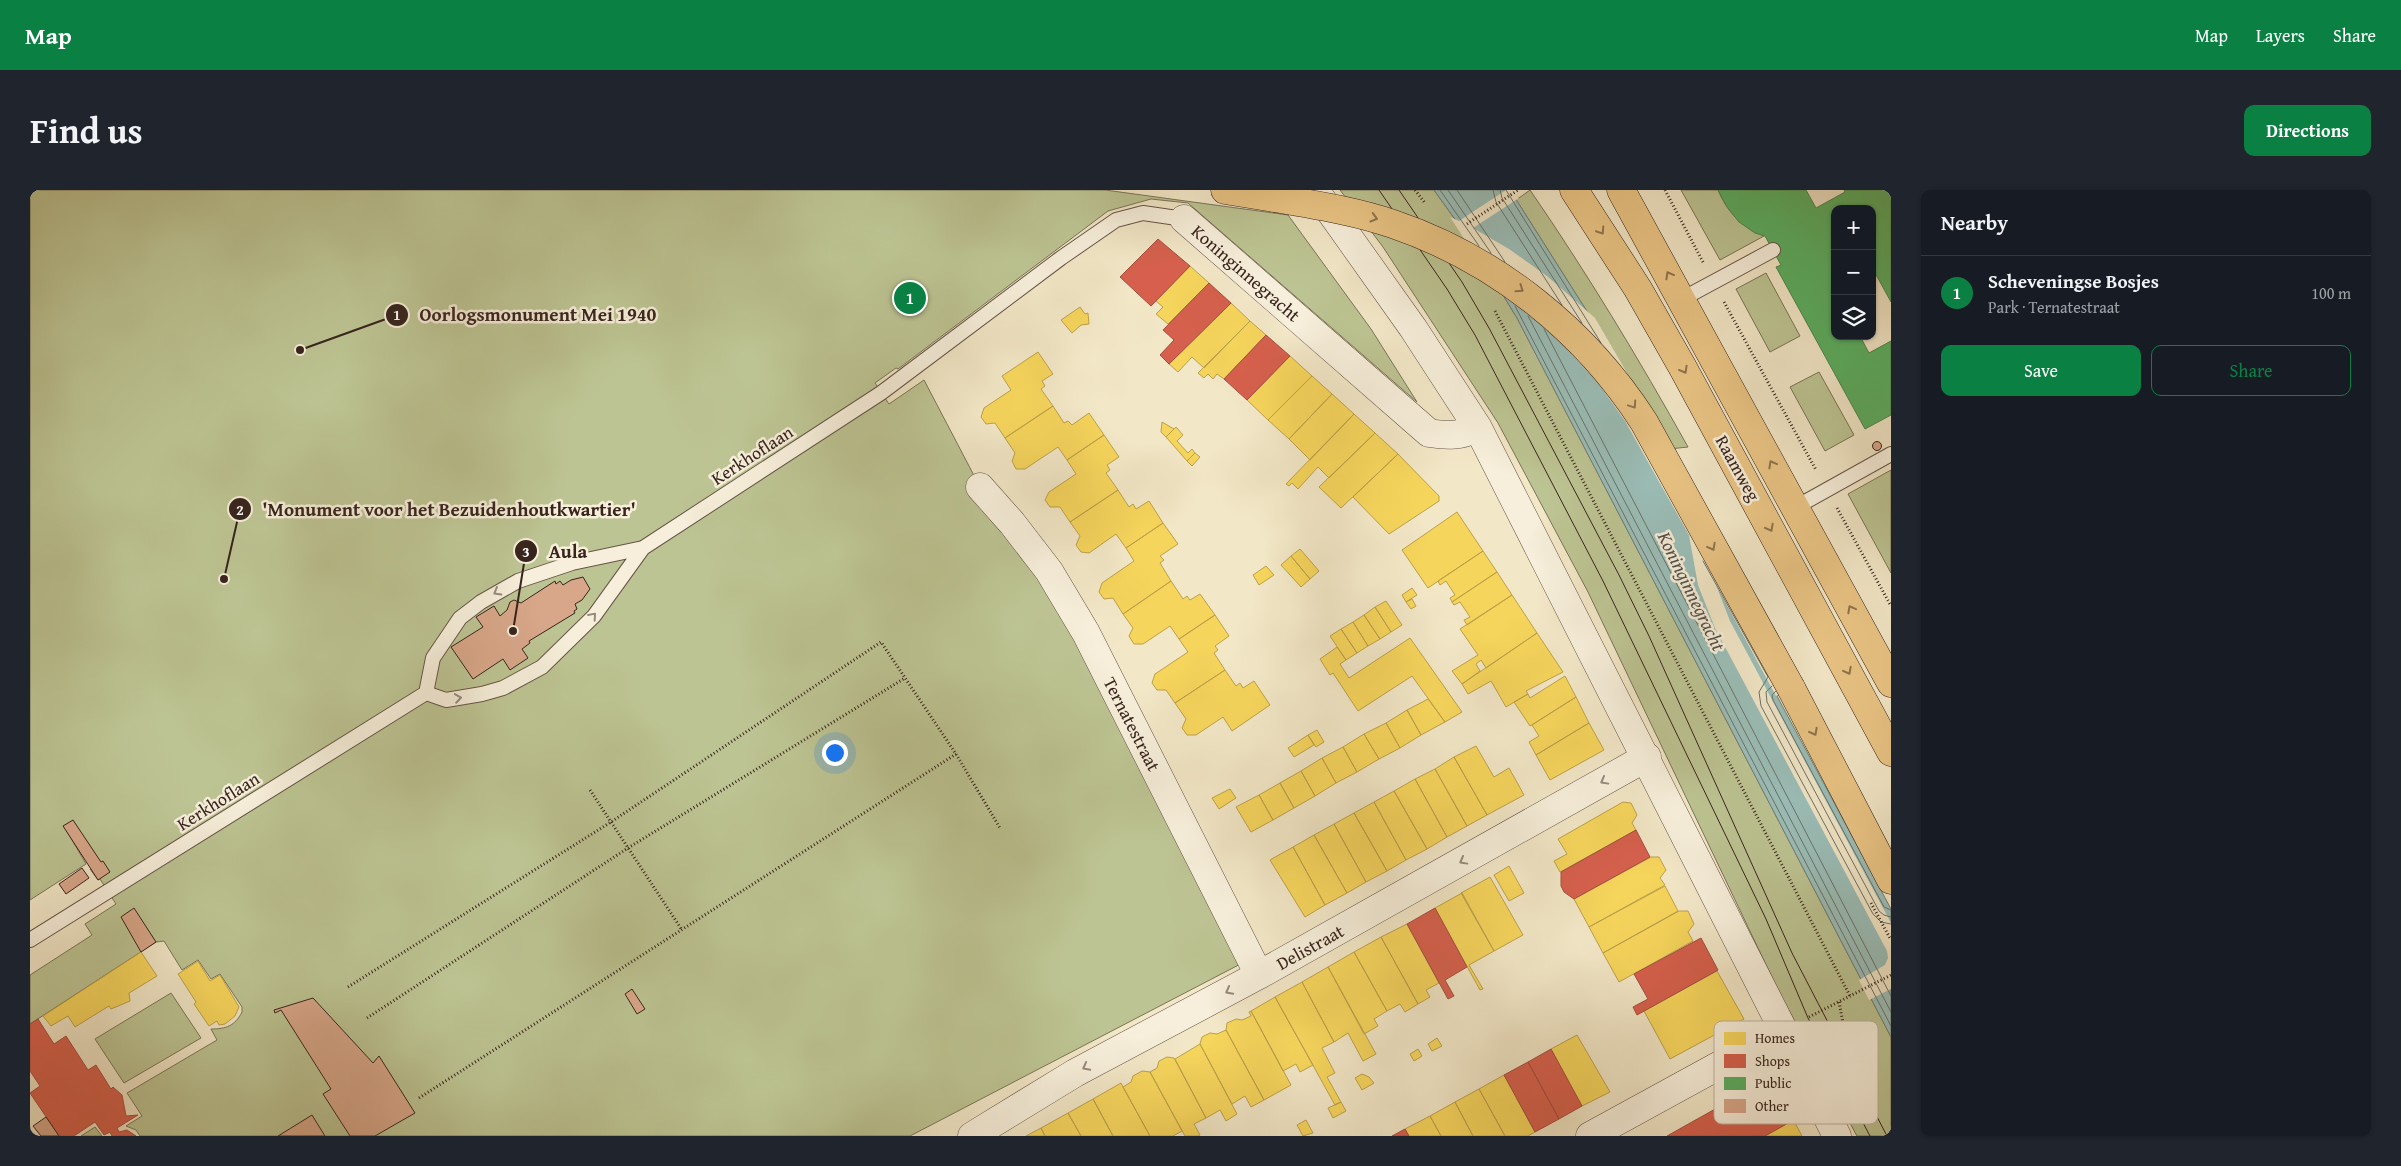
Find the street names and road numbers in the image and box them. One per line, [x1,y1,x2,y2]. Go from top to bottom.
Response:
street label: Koninginnegracht [1186,218,1307,328]
street label: Kerkhoflaan [706,418,798,492]
street label: Raamweg [1709,430,1767,506]
street label: Ternatestraat [1097,672,1168,776]
street label: Kerkhoflaan [171,765,265,837]
street label: Delistraat [1271,917,1349,977]

